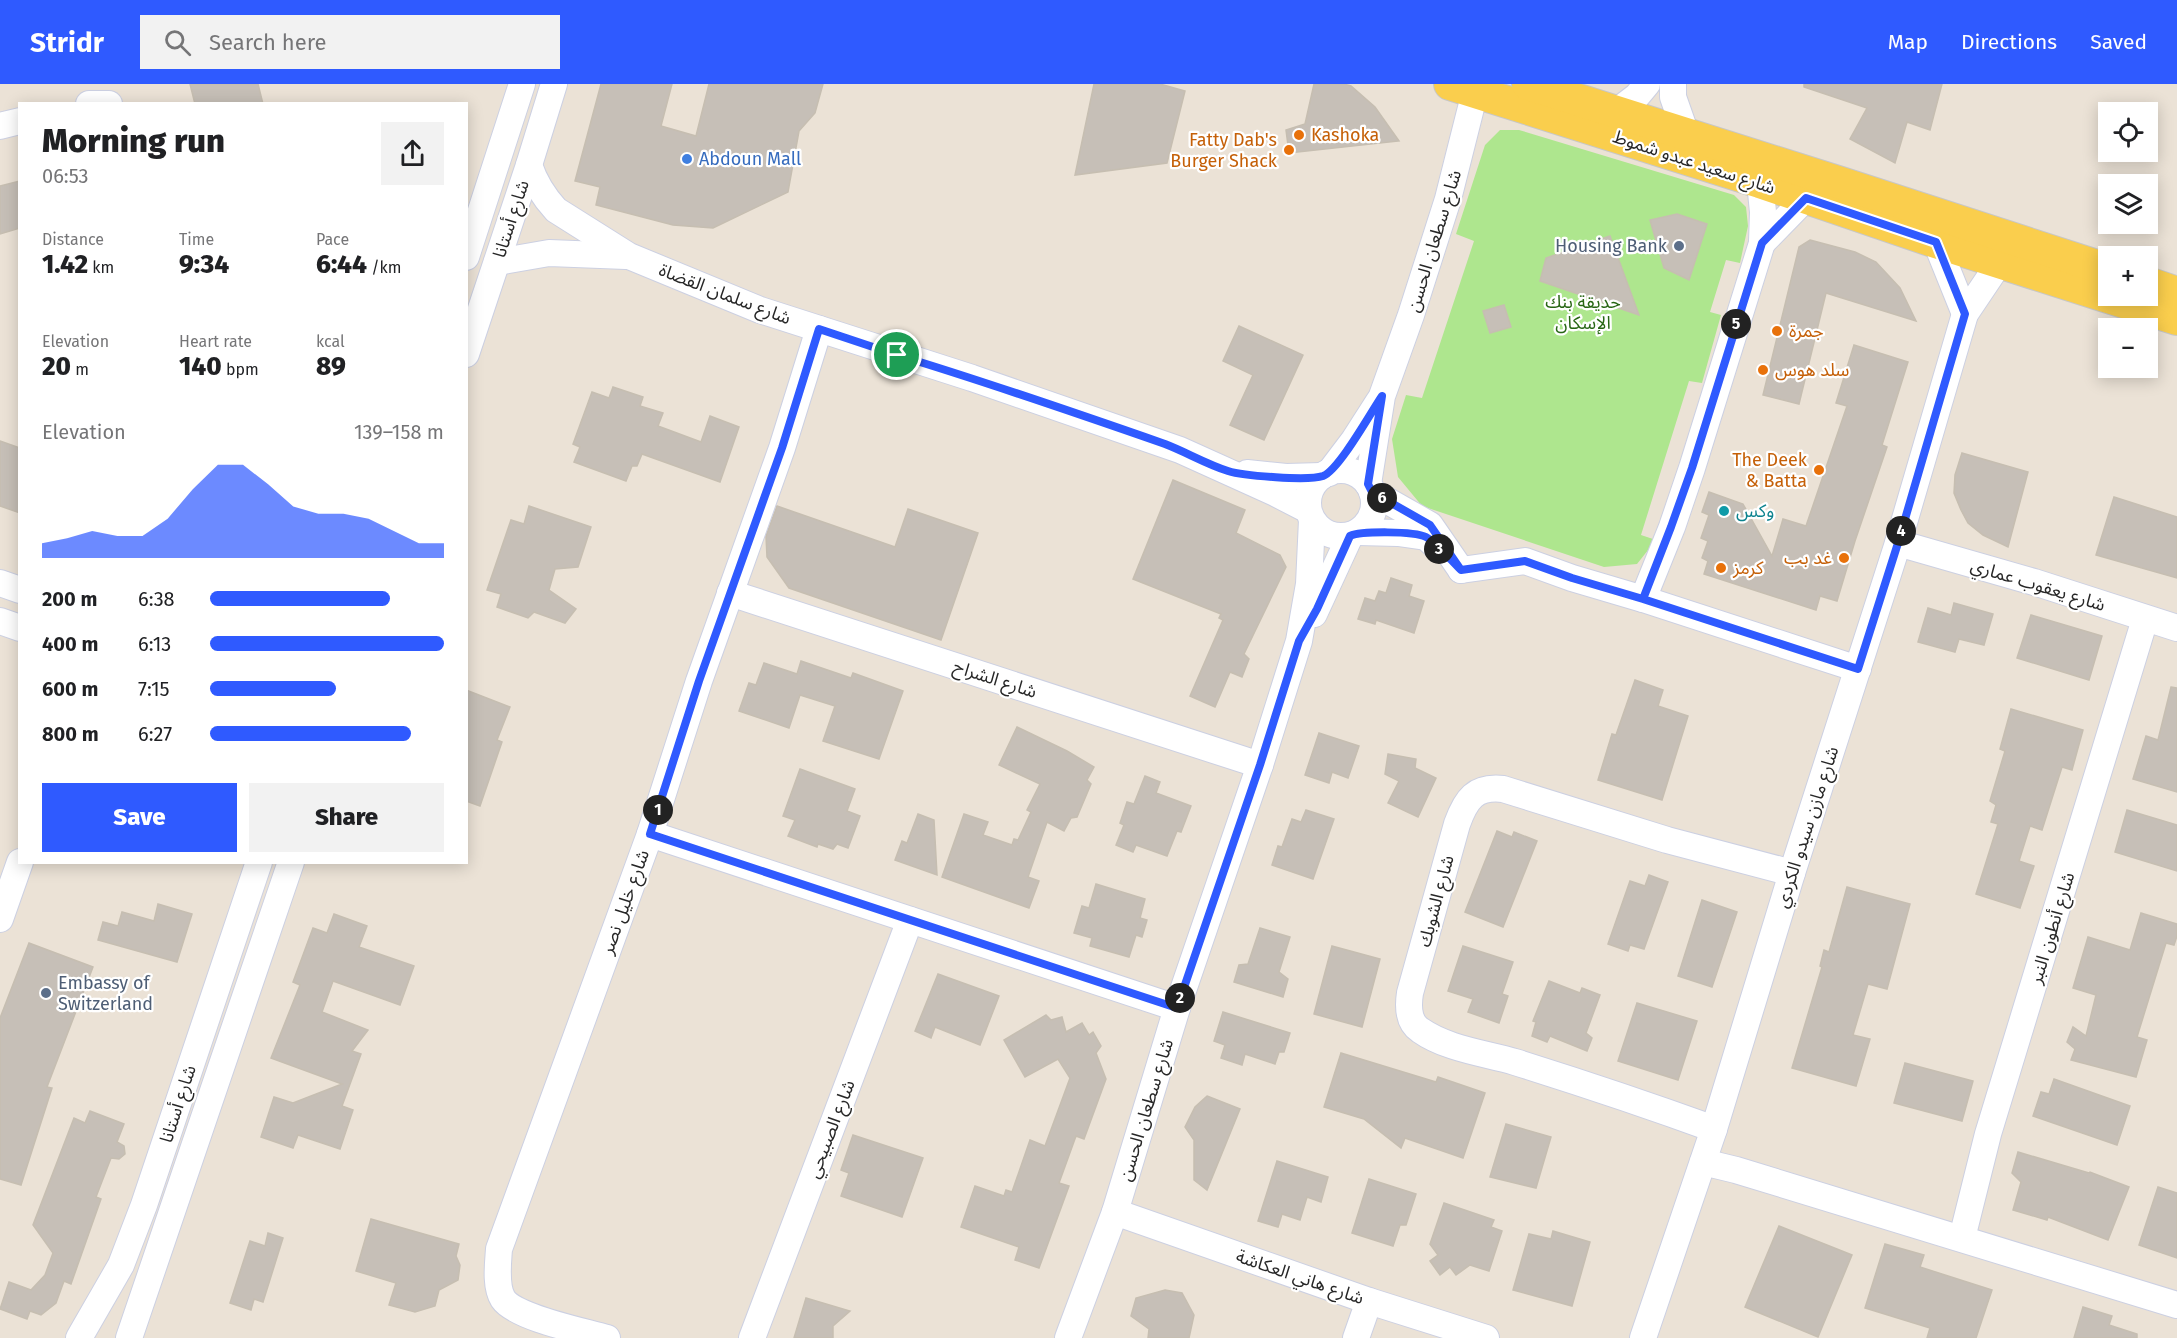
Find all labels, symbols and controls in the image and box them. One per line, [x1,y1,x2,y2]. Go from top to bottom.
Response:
search box [140,15,560,69]
text: Stridr [30,26,104,59]
icon: search [161,26,194,59]
text: Search here [209,29,327,56]
text: Map [1888,29,1928,55]
text: Directions [1961,29,2057,55]
text: Saved [2090,29,2147,55]
map controls [2098,102,2158,378]
button: locate [2098,102,2158,162]
text: Morning run [42,121,225,161]
button: share [381,122,444,185]
place label: Kashoka [1311,124,1379,146]
street label: شارع سعيد عبدو شموط [1609,125,1778,201]
marker: Kashoka [1292,128,1306,142]
place label: Fatty Dab's Burger Shack [1170,129,1278,172]
marker: Fatty Dab's Burger Shack [1282,143,1296,157]
place label: Abdoun Mall [699,148,801,170]
marker: Abdoun Mall [680,152,694,166]
text: 06:53 [42,164,89,188]
street label: شارع سطعان الحسن [1402,167,1469,316]
button: layers [2098,174,2158,234]
street label: شارع أستانا [488,177,537,261]
text: Distance [42,230,104,249]
text: Time [179,230,214,249]
text: Pace [316,230,349,249]
place label: Housing Bank [1555,235,1668,257]
marker: Housing Bank [1672,239,1686,253]
button: + [2098,246,2158,306]
text: 1.42 [42,249,88,280]
text: 9:34 [179,249,229,280]
text: 6:44 [316,249,367,280]
text: km [88,258,114,277]
text: /km [367,258,401,277]
street label: شارع سلمان القضاة [655,259,794,332]
park label: حديقة بنك الإسكان [1545,291,1621,335]
pin: 5 [1721,309,1751,339]
text: 5 [1732,314,1740,333]
button: − [2098,318,2158,378]
place label: جمرة [1789,320,1824,342]
marker: جمرة [1770,324,1784,338]
pin [871,329,922,380]
text: Elevation [42,332,109,351]
text: Heart rate [179,332,252,351]
text: kcal [316,332,345,351]
icon: arrive [880,338,913,371]
text: 20 [42,351,71,382]
text: 140 [179,351,222,382]
text: 89 [316,351,346,382]
place label: سلد هوس [1775,359,1849,381]
text: m [71,360,89,379]
text: bpm [222,360,259,379]
marker: سلد هوس [1756,363,1770,377]
text: Elevation [42,420,126,444]
text: 139–158 m [354,420,444,444]
place label: The Deek & Batta [1732,449,1808,492]
marker: The Deek & Batta [1812,463,1826,477]
pin: 6 [1367,483,1397,513]
text: 6 [1377,488,1387,507]
place label: وكس [1736,500,1774,522]
marker: وكس [1717,504,1731,518]
pin: 4 [1886,516,1916,546]
text: 4 [1896,521,1906,540]
pin: 3 [1424,534,1454,564]
text: 3 [1435,539,1443,558]
place label: غد بب [1784,547,1832,569]
marker: غد بب [1837,551,1851,565]
street label: شارع يعقوب عماري [1967,554,2108,619]
place label: كرمز [1732,557,1764,579]
marker: كرمز [1714,561,1728,575]
text: 200 m [42,587,97,611]
text: 6:38 [138,587,175,611]
text: 400 m [42,632,98,656]
text: 6:13 [138,632,171,656]
street label: شارع الشراح [949,655,1040,706]
text: 600 m [42,677,98,701]
text: 7:15 [138,677,170,701]
text: 800 m [42,722,99,746]
text: 6:27 [138,722,172,746]
street label: شارع مازن سيدو الكردي [1771,744,1846,911]
button: Save [42,783,237,852]
button: Share [249,783,444,852]
pin: 1 [643,795,673,825]
text: 1 [654,800,662,819]
street label: شارع خليل نصر [596,847,657,959]
street label: شارع الشوبك [1413,853,1462,950]
street label: شارع أنطون النبر [2024,869,2082,988]
place label: Embassy of Switzerland [58,972,153,1015]
pin: 2 [1165,983,1195,1013]
marker: Embassy of Switzerland [39,986,53,1000]
text: 2 [1176,988,1184,1007]
street label: شارع سطعان الحسن [1114,1036,1181,1185]
street label: شارع أستانا [155,1062,204,1146]
street label: شارع الصبيحي [802,1077,863,1182]
street label: شارع هاني العكاشة [1232,1245,1367,1312]

